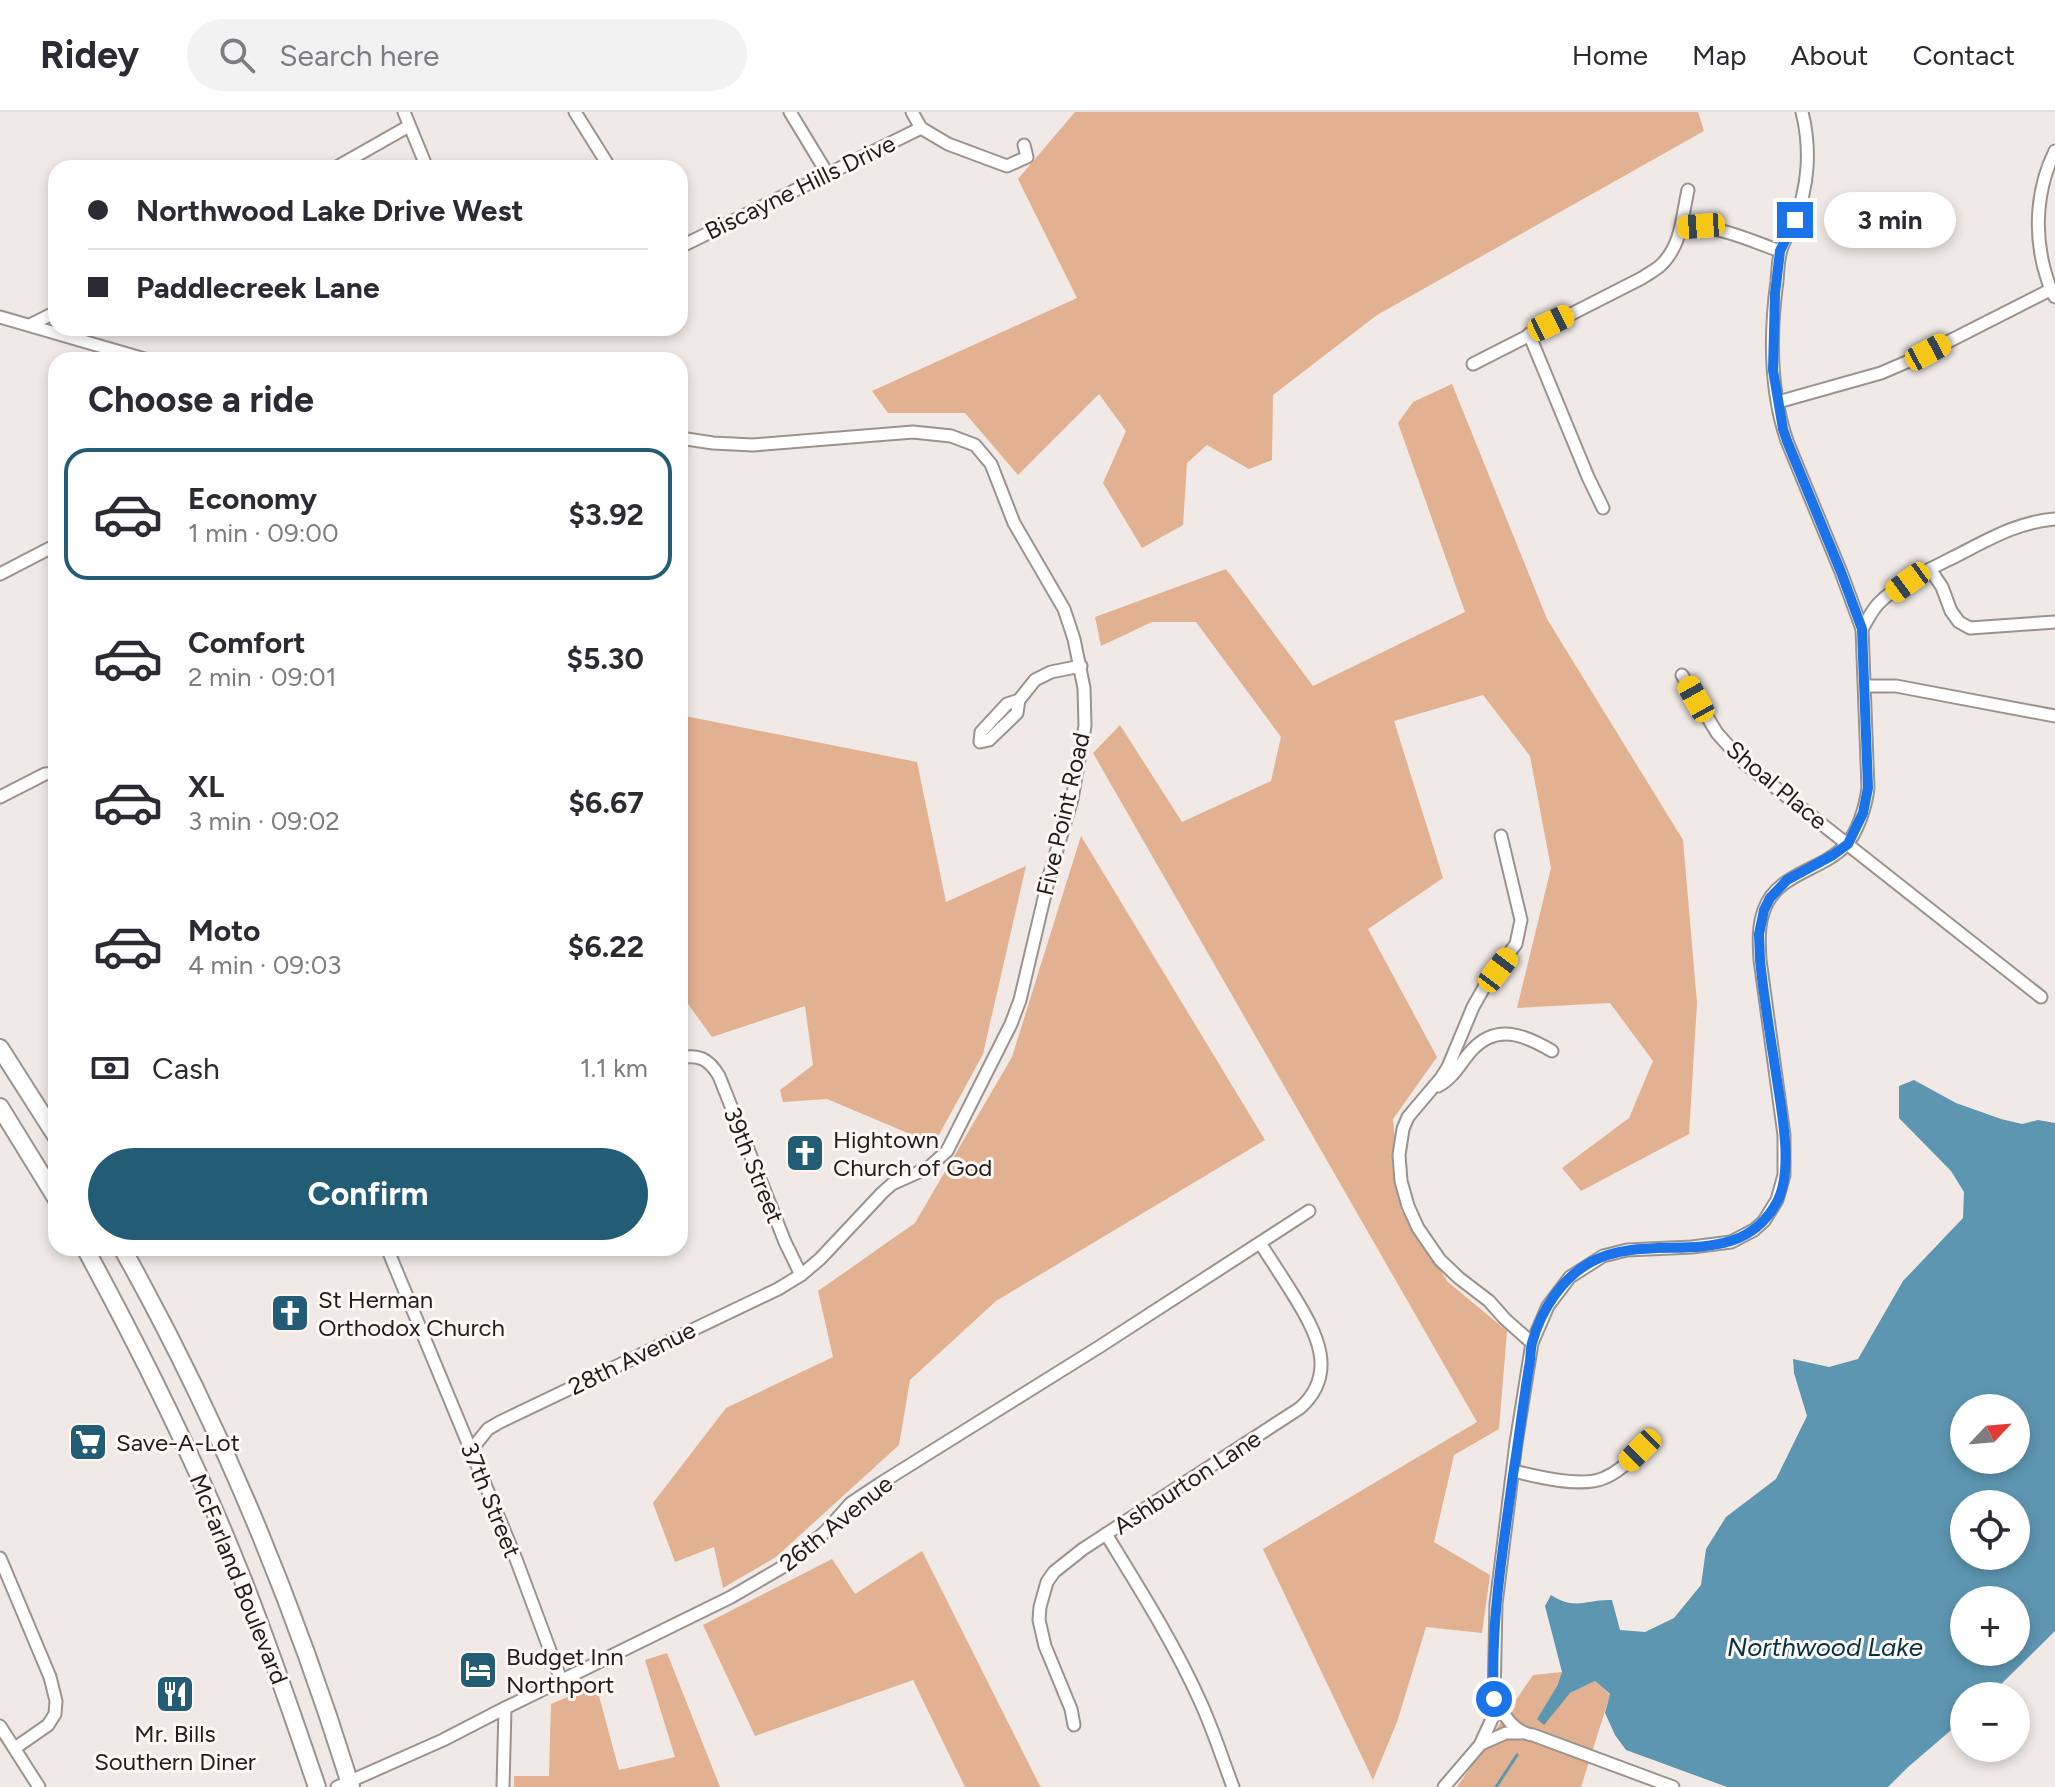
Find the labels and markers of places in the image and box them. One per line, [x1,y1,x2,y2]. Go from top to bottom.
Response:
place label: Hightown Church of God [833,1125,992,1182]
church icon: Hightown Church of God [784,1132,826,1174]
place label: St Herman Orthodox Church [318,1285,505,1342]
church icon: St Herman Orthodox Church [269,1292,311,1334]
supermarket icon: Save-A-Lot [67,1421,109,1463]
place label: Save-A-Lot [116,1428,240,1457]
place label: Budget Inn Northport [506,1642,624,1699]
hotel icon: Budget Inn Northport [457,1649,499,1691]
restaurant icon: Mr. Bills Southern Diner [154,1673,196,1715]
place label: Mr. Bills Southern Diner [94,1719,256,1776]

